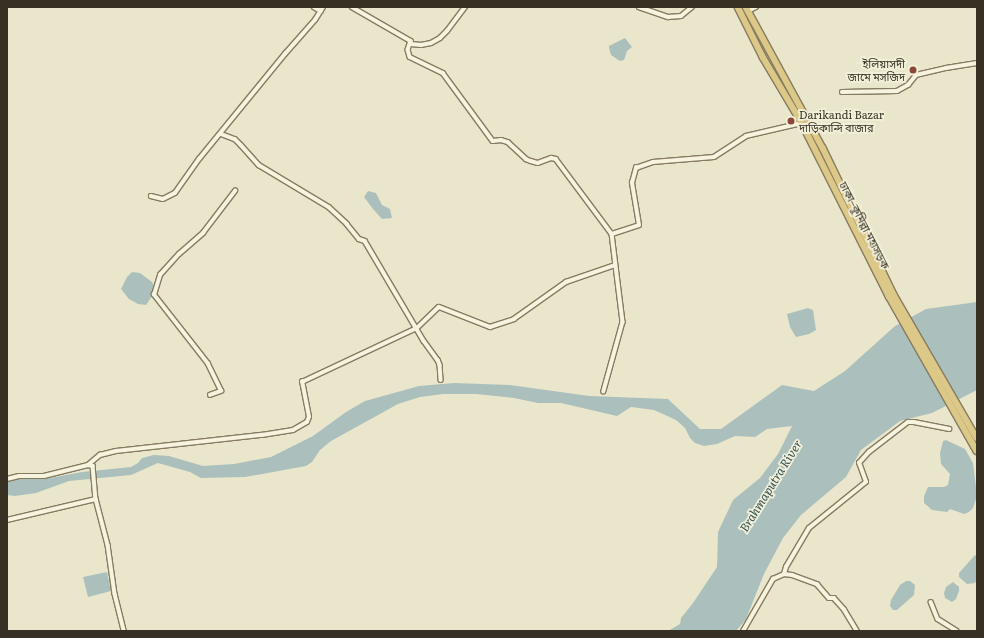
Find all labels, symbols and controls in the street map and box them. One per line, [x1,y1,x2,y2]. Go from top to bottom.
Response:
place label: ইলিয়াসদী জামে মসজিদ [848,57,905,83]
marker: ইলিয়াসদী জামে মসজিদ [908,65,918,75]
place label: Darikandi Bazar দাড়িকান্দি বাজার [799,108,884,134]
marker: Darikandi Bazar দাড়িকান্দি বাজার [786,116,796,126]
street label: ঢাকা–কুমিল্লা মহাসড়ক [837,179,893,271]
water label: Brahmaputra River [737,437,805,535]

